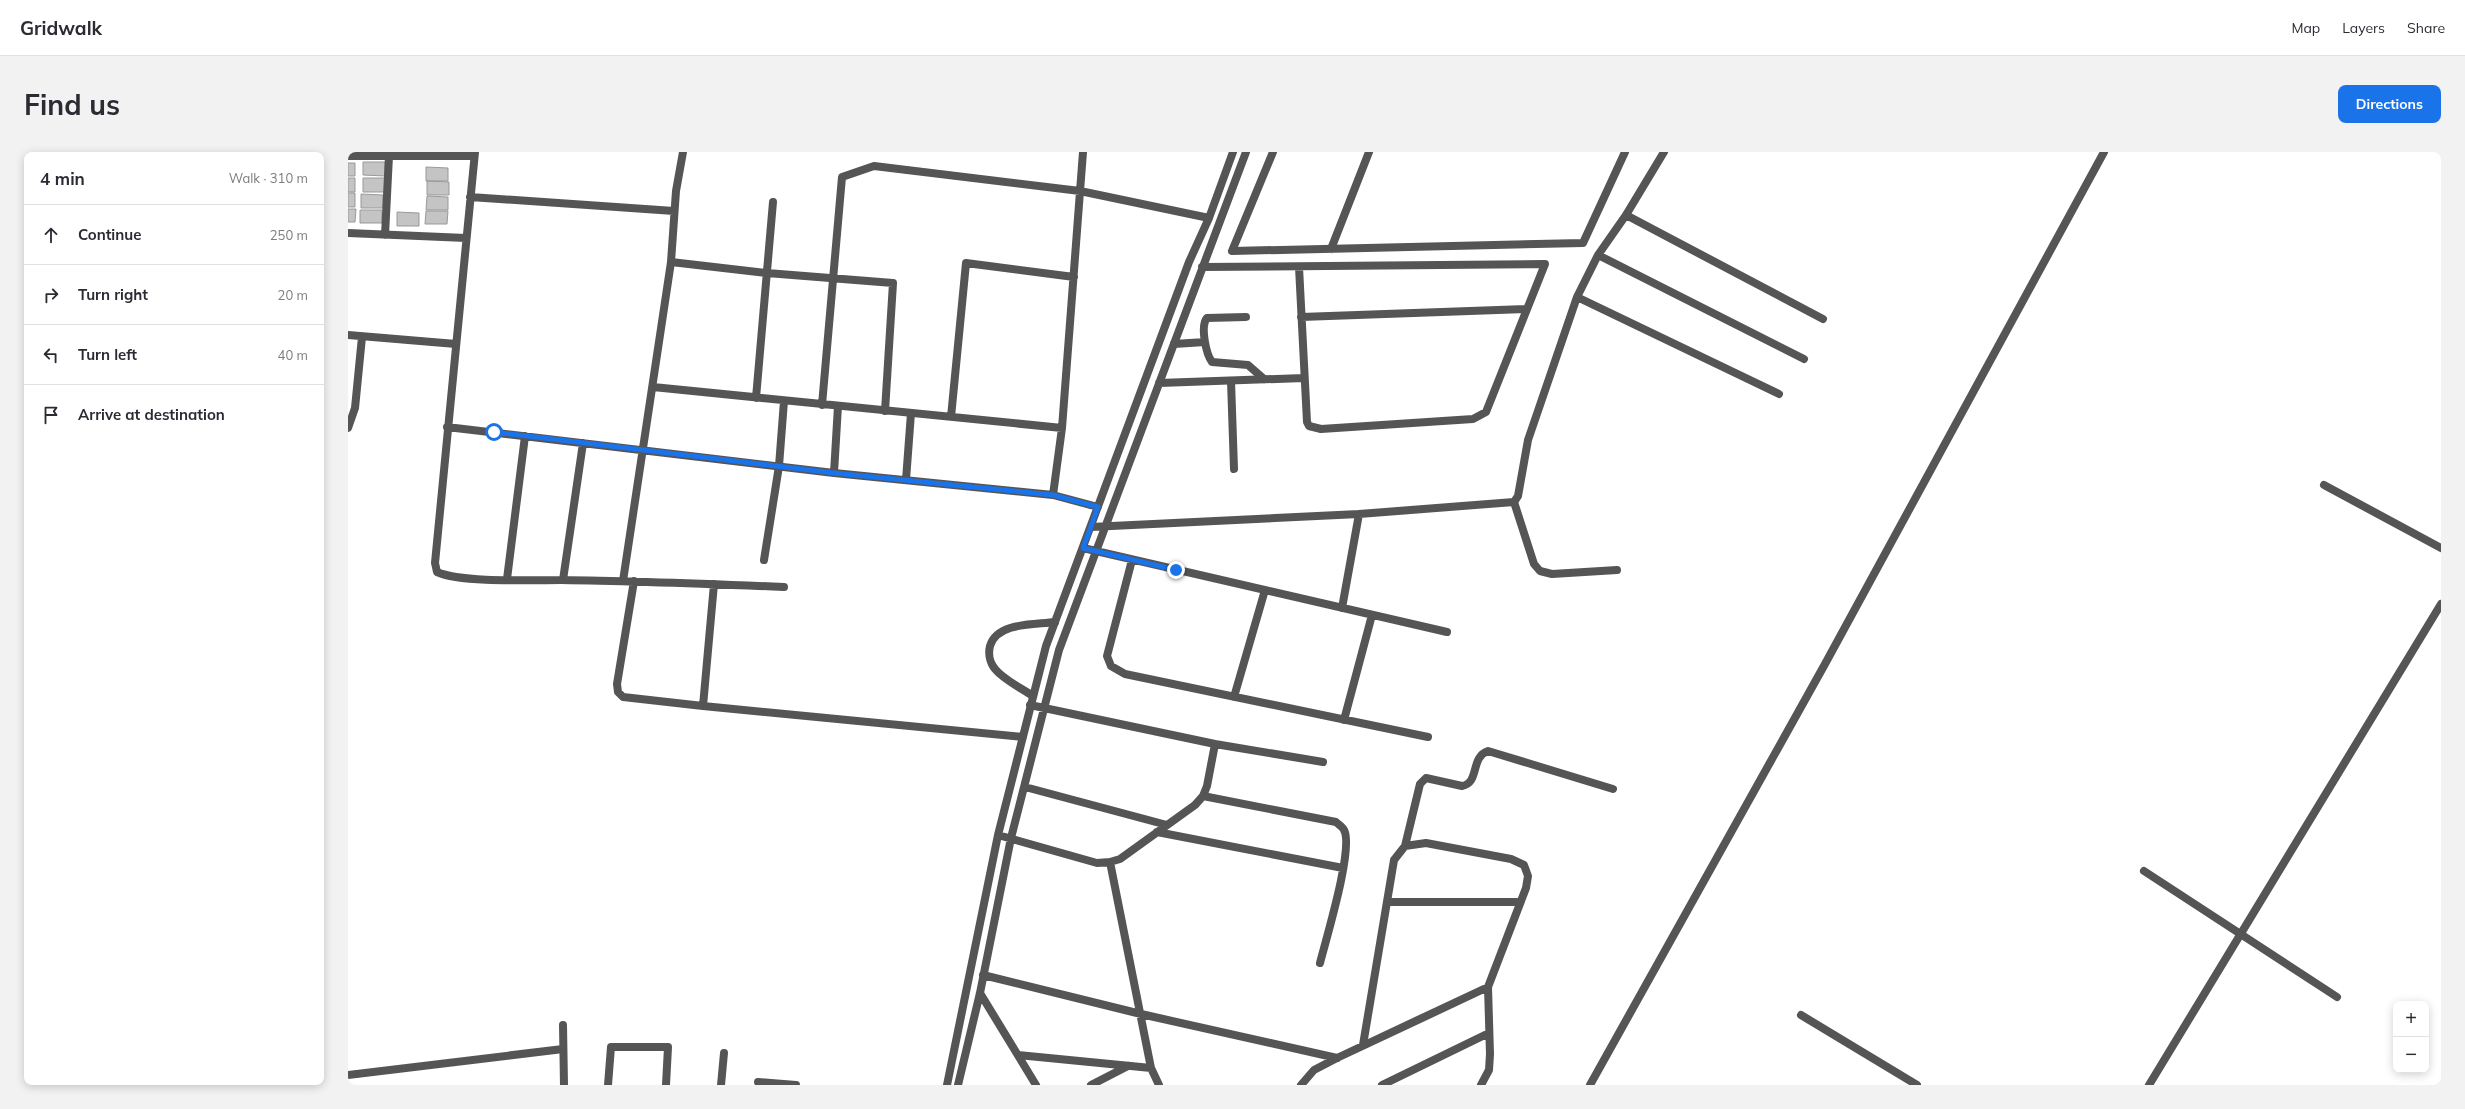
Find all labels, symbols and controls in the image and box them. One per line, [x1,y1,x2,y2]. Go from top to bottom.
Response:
text: Gridwalk [20,16,102,40]
text: Map [2291,19,2320,37]
text: Layers [2342,19,2385,37]
text: Share [2407,19,2445,37]
button: Directions [2338,85,2441,123]
text: Find us [24,87,120,122]
text: 4 min [40,168,85,189]
text: Walk · 310 m [229,170,308,186]
icon: ahead [40,224,62,246]
text: Continue [78,225,141,244]
text: 250 m [270,227,308,243]
icon: right [40,284,62,306]
text: Turn right [78,285,148,304]
text: 20 m [278,287,308,303]
icon: left [40,344,62,366]
text: Turn left [78,345,137,364]
text: 40 m [278,347,308,363]
icon: arrive [40,404,62,426]
text: Arrive at destination [78,405,225,424]
route start [485,423,503,441]
route end [1167,561,1185,579]
map controls [2393,1001,2429,1073]
button: + [2393,1001,2429,1037]
button: − [2393,1037,2429,1073]

